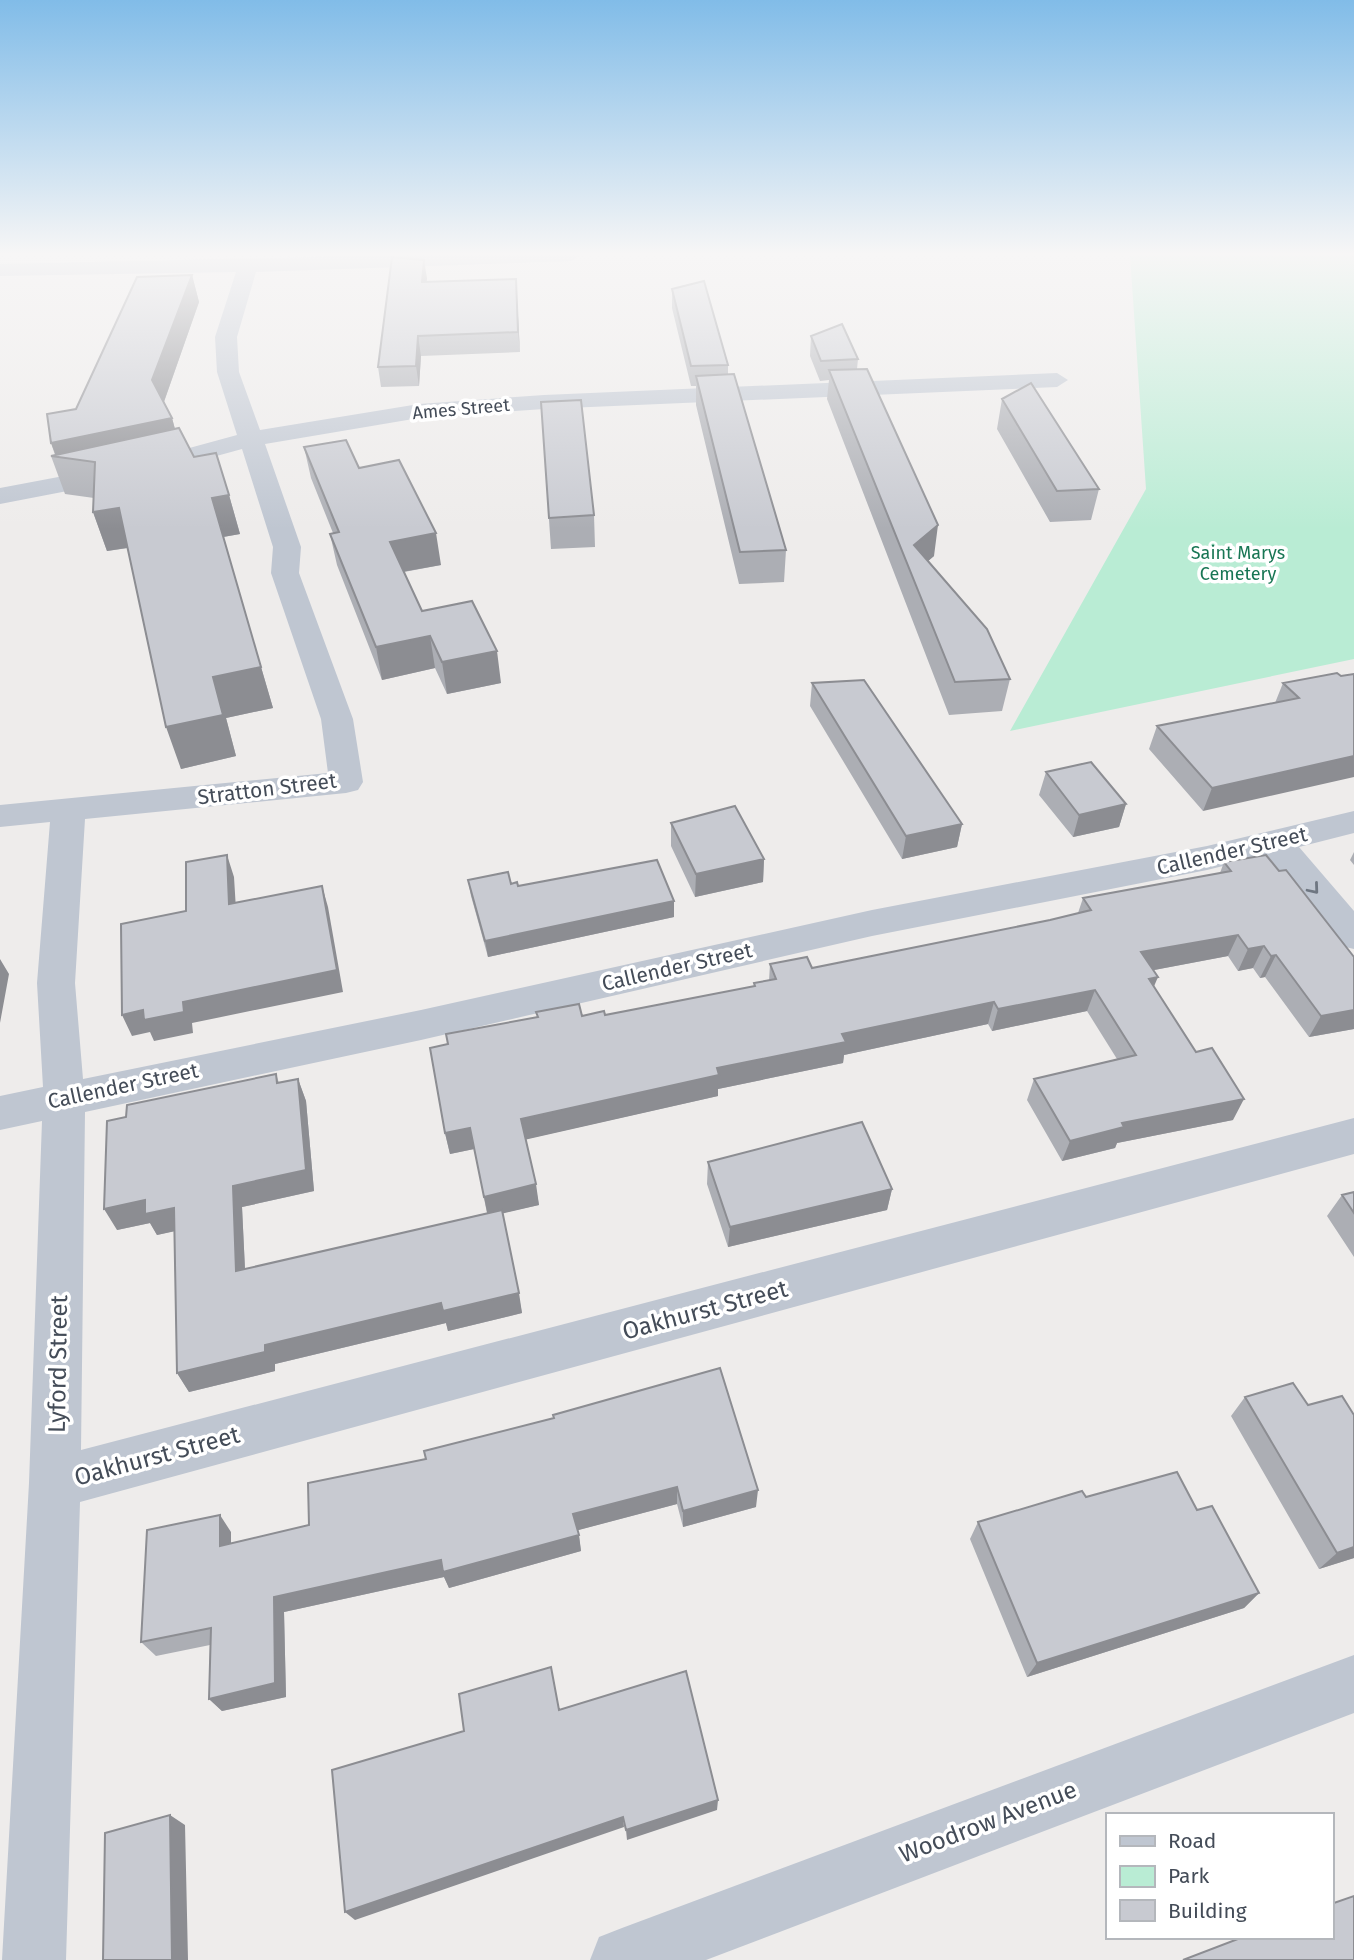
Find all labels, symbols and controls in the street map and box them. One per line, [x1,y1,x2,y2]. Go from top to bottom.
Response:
street label: Ames Street [411,394,511,424]
park label: Saint Marys Cemetery [1191,542,1285,585]
street label: Stratton Street [196,768,338,810]
street label: Callender Street [1154,821,1310,881]
one-way arrow [1306,881,1319,894]
street label: Callender Street [599,937,755,997]
street label: Callender Street [45,1057,201,1115]
street label: Oakhurst Street [619,1274,791,1346]
street label: Lyford Street [43,1294,73,1433]
street label: Oakhurst Street [71,1420,243,1492]
street label: Woodrow Avenue [895,1775,1081,1869]
legend [1106,1813,1333,1939]
text: Road [1168,1828,1216,1854]
text: Park [1168,1863,1210,1889]
text: Building [1168,1898,1247,1924]

